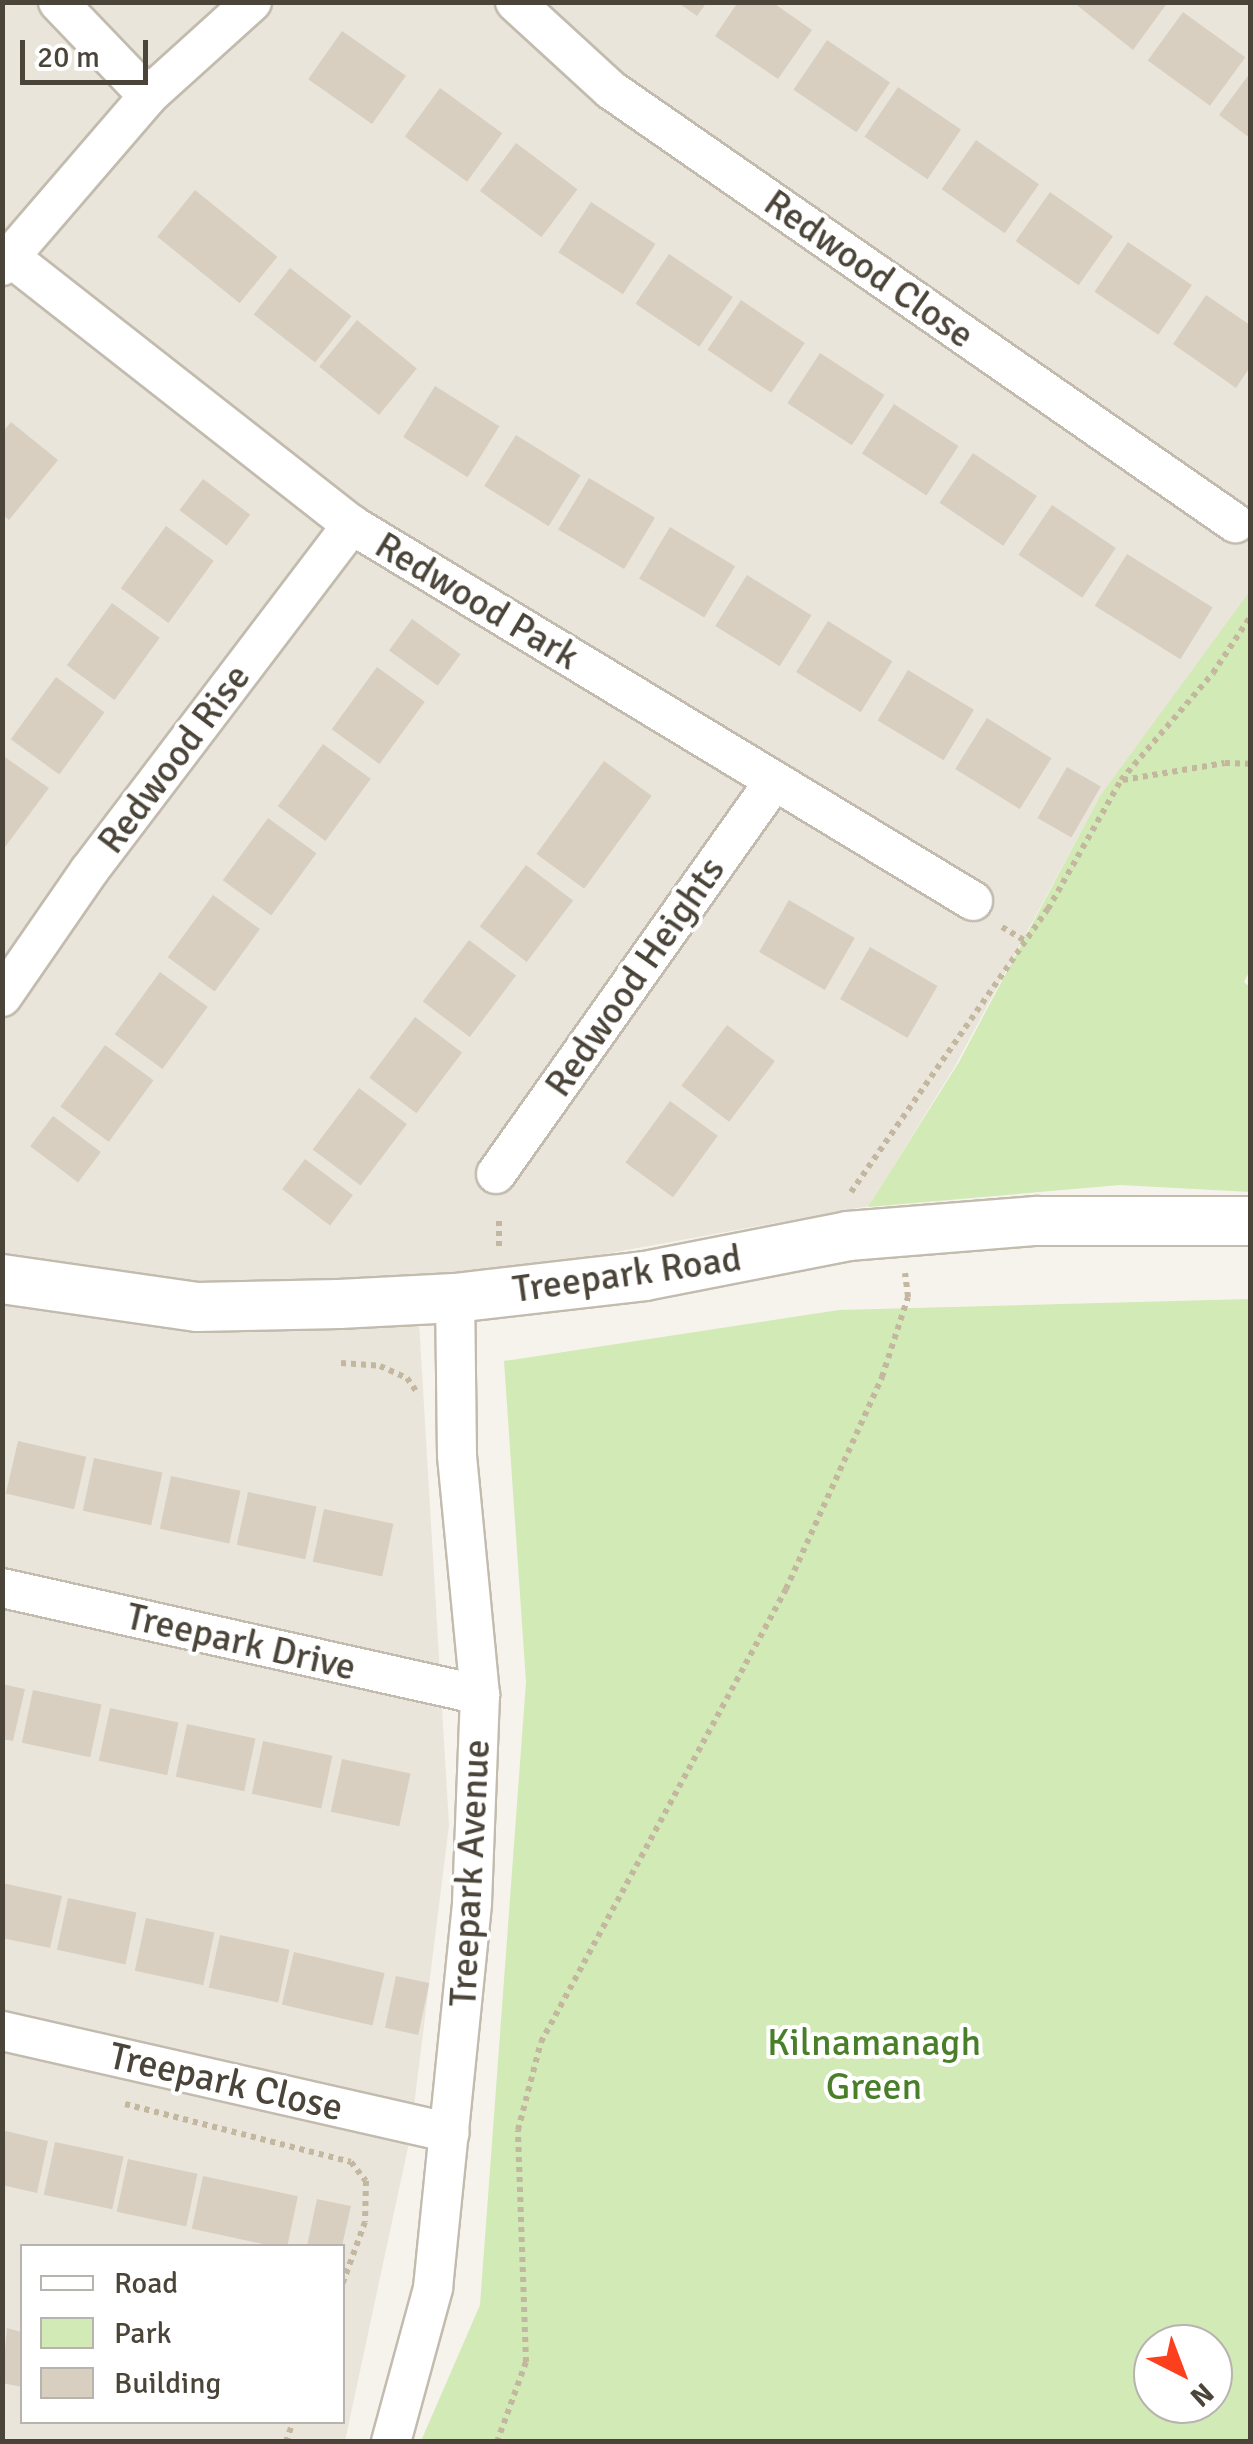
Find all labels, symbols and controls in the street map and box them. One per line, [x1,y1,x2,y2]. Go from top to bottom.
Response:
scale bar [25,20,152,82]
text: 20 m [37,39,100,76]
street label: Redwood Close [755,180,983,358]
street label: Redwood Park [367,522,587,680]
street label: Redwood Rise [88,655,260,863]
street label: Redwood Heights [535,848,735,1106]
street label: Treepark Road [510,1235,744,1313]
street label: Treepark Drive [122,1593,360,1691]
street label: Treepark Avenue [440,1738,500,2008]
park label: Kilnamanagh Green [767,2020,981,2110]
street label: Treepark Close [105,2033,347,2131]
legend [20,2244,345,2424]
text: Road [114,2265,178,2302]
text: Park [114,2315,172,2352]
north arrow [1133,2324,1233,2424]
text: Building [114,2365,221,2402]
text: N [1183,2376,1220,2414]

